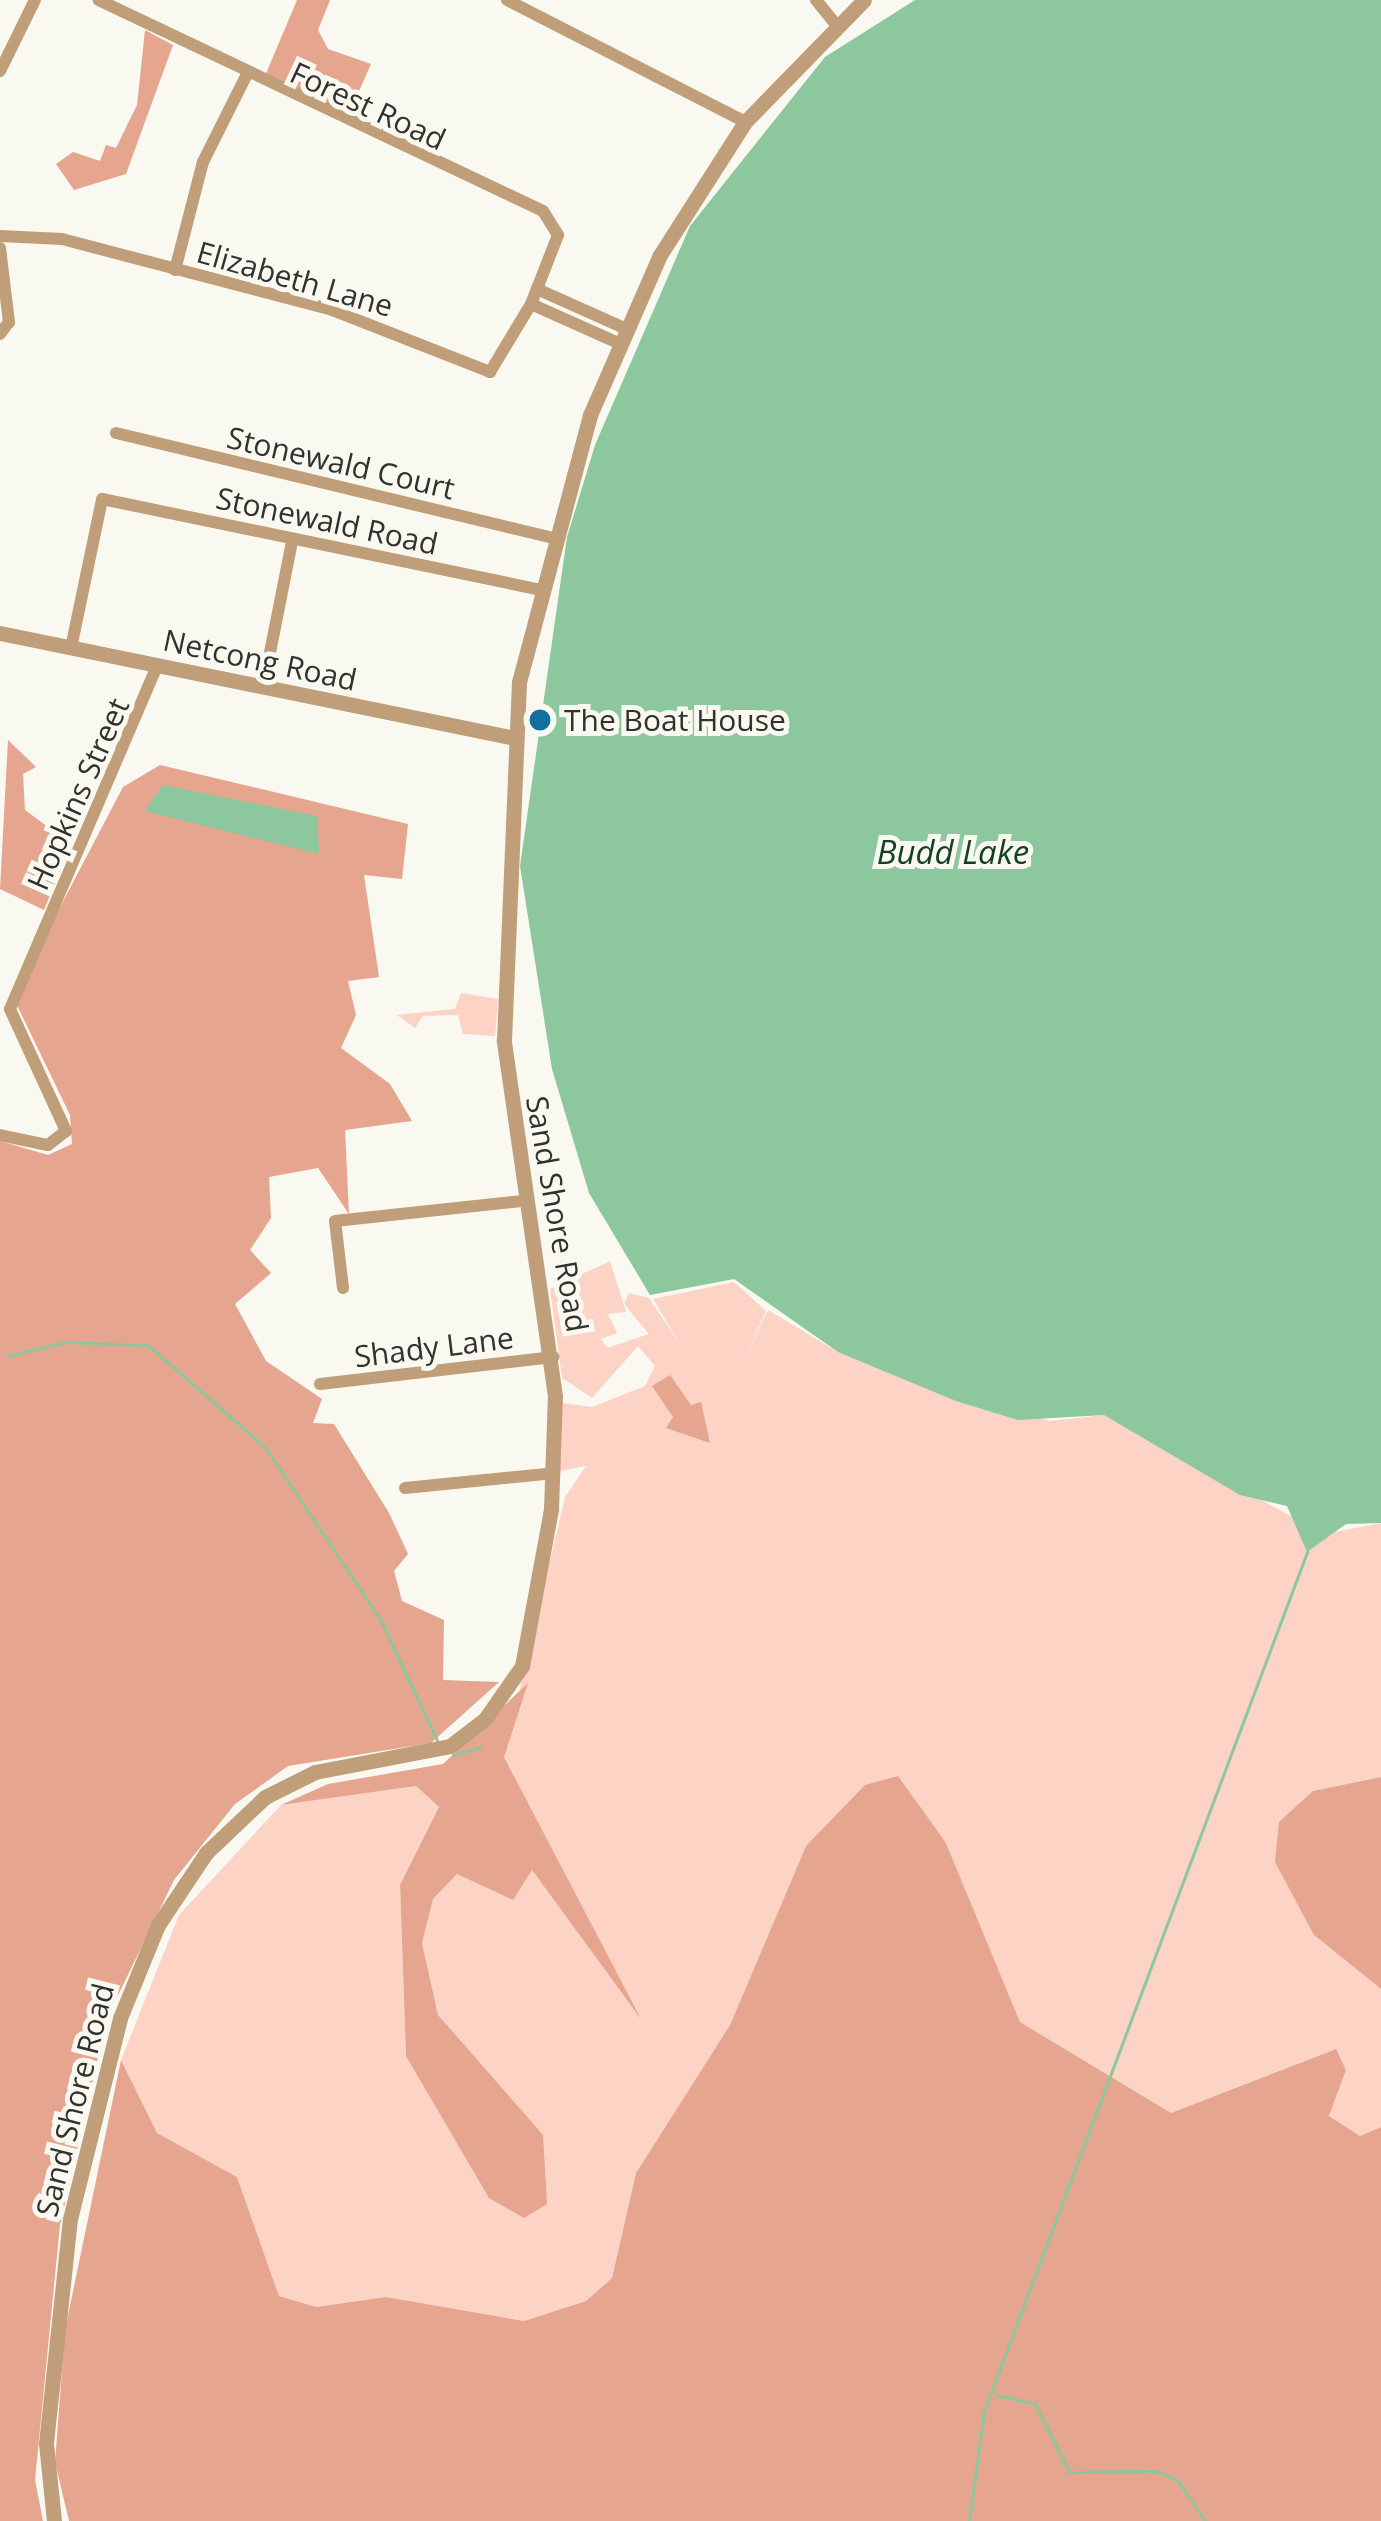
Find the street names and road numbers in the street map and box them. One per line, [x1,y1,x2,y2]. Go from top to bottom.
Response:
street label: Forest Road [285,54,451,158]
street label: Elizabeth Lane [193,234,397,324]
street label: Stonewald Court [224,419,458,507]
street label: Stonewald Road [213,480,441,562]
street label: Netcong Road [160,622,360,698]
street label: Hopkins Street [20,693,136,895]
street label: Sand Shore Road [519,1093,595,1335]
street label: Shady Lane [352,1319,516,1375]
street label: Sand Shore Road [29,1980,121,2220]

